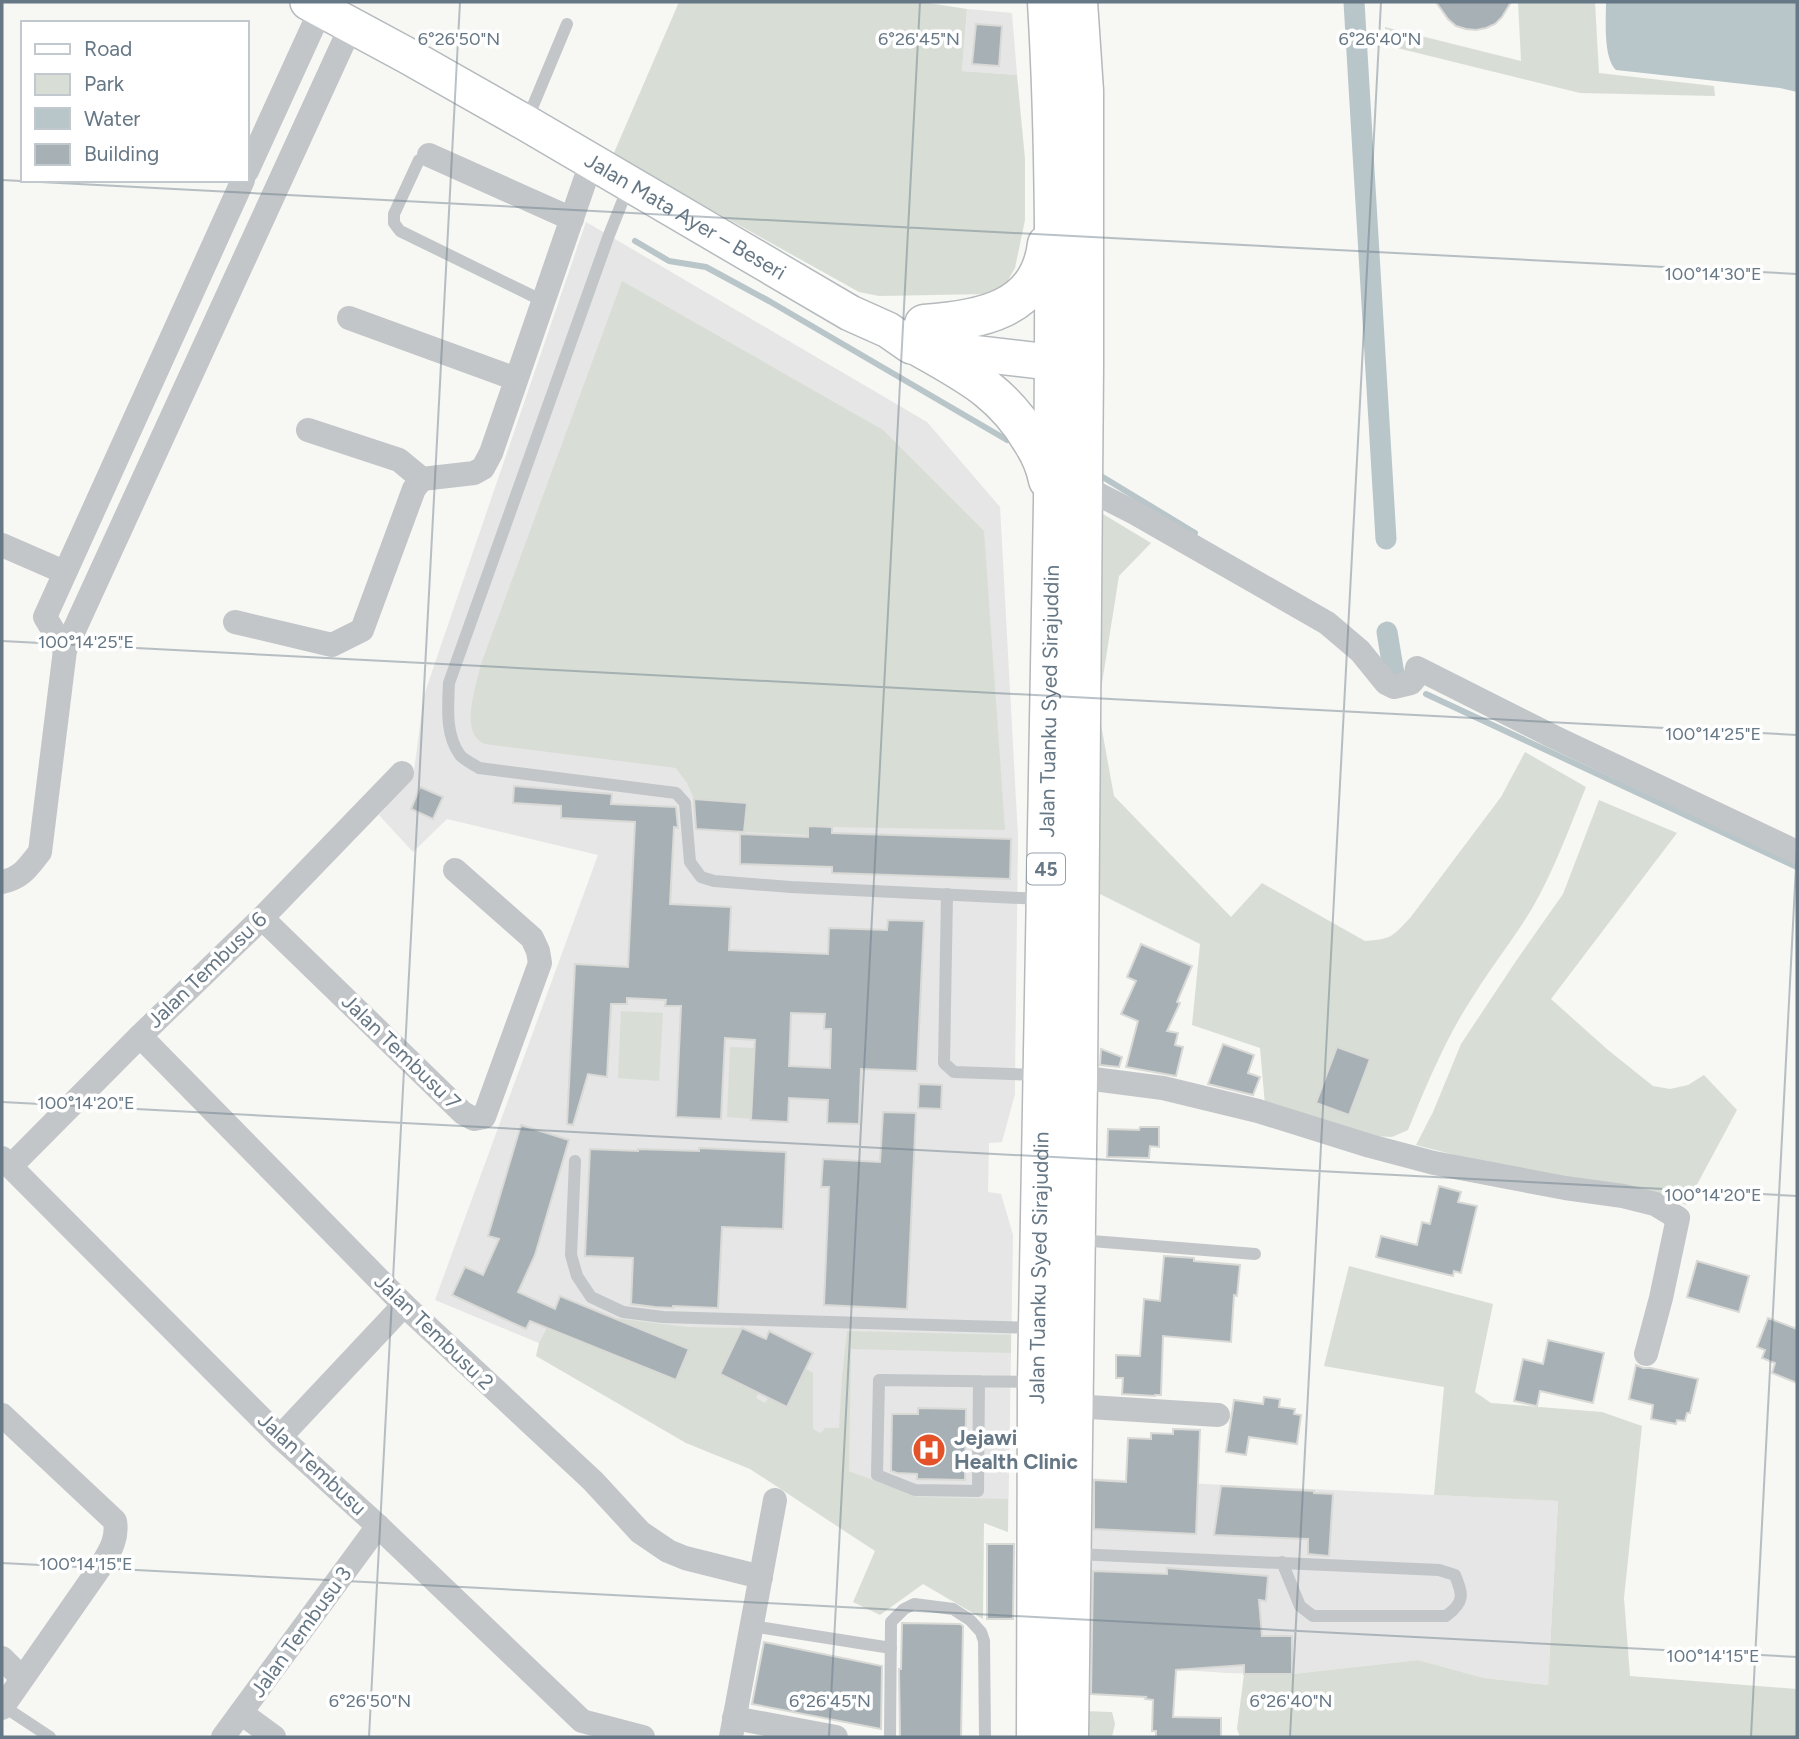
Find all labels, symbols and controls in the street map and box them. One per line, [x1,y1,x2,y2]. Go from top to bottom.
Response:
legend [21,21,248,182]
text: 6°26'50"N [418,28,500,50]
text: 6°26'45"N [878,28,960,50]
text: 6°26'40"N [1338,28,1422,50]
text: Road [84,36,132,61]
text: Park [84,71,125,96]
text: Water [84,106,140,131]
text: Building [84,141,159,166]
street label: Jalan Mata Ayer – Beseri [580,147,791,285]
text: 100°14'30"E [1664,263,1762,285]
street label: Jalan Tuanku Syed Sirajuddin [1034,565,1064,838]
text: 100°14'25"E [38,631,134,653]
text: 100°14'25"E [1665,723,1761,745]
road number: 45 [1027,854,1065,884]
street label: Jalan Tembusu 6 [142,906,272,1033]
street label: Jalan Tembusu 7 [337,989,466,1115]
text: 100°14'20"E [37,1092,135,1114]
street label: Jalan Tuanku Syed Sirajuddin [1024,1132,1054,1404]
text: 100°14'20"E [1664,1184,1762,1206]
street label: Jalan Tembusu 2 [370,1269,499,1395]
street label: Jalan Tembusu [253,1407,372,1520]
place label: Jejawi Health Clinic [954,1425,1078,1474]
hospital icon: Jejawi Health Clinic [910,1431,948,1469]
text: 100°14'15"E [39,1553,133,1575]
street label: Jalan Tembusu 3 [245,1561,356,1702]
text: 100°14'15"E [1666,1645,1760,1667]
text: 6°26'50"N [329,1690,411,1712]
text: 6°26'45"N [789,1690,871,1712]
text: 6°26'40"N [1249,1690,1333,1712]

